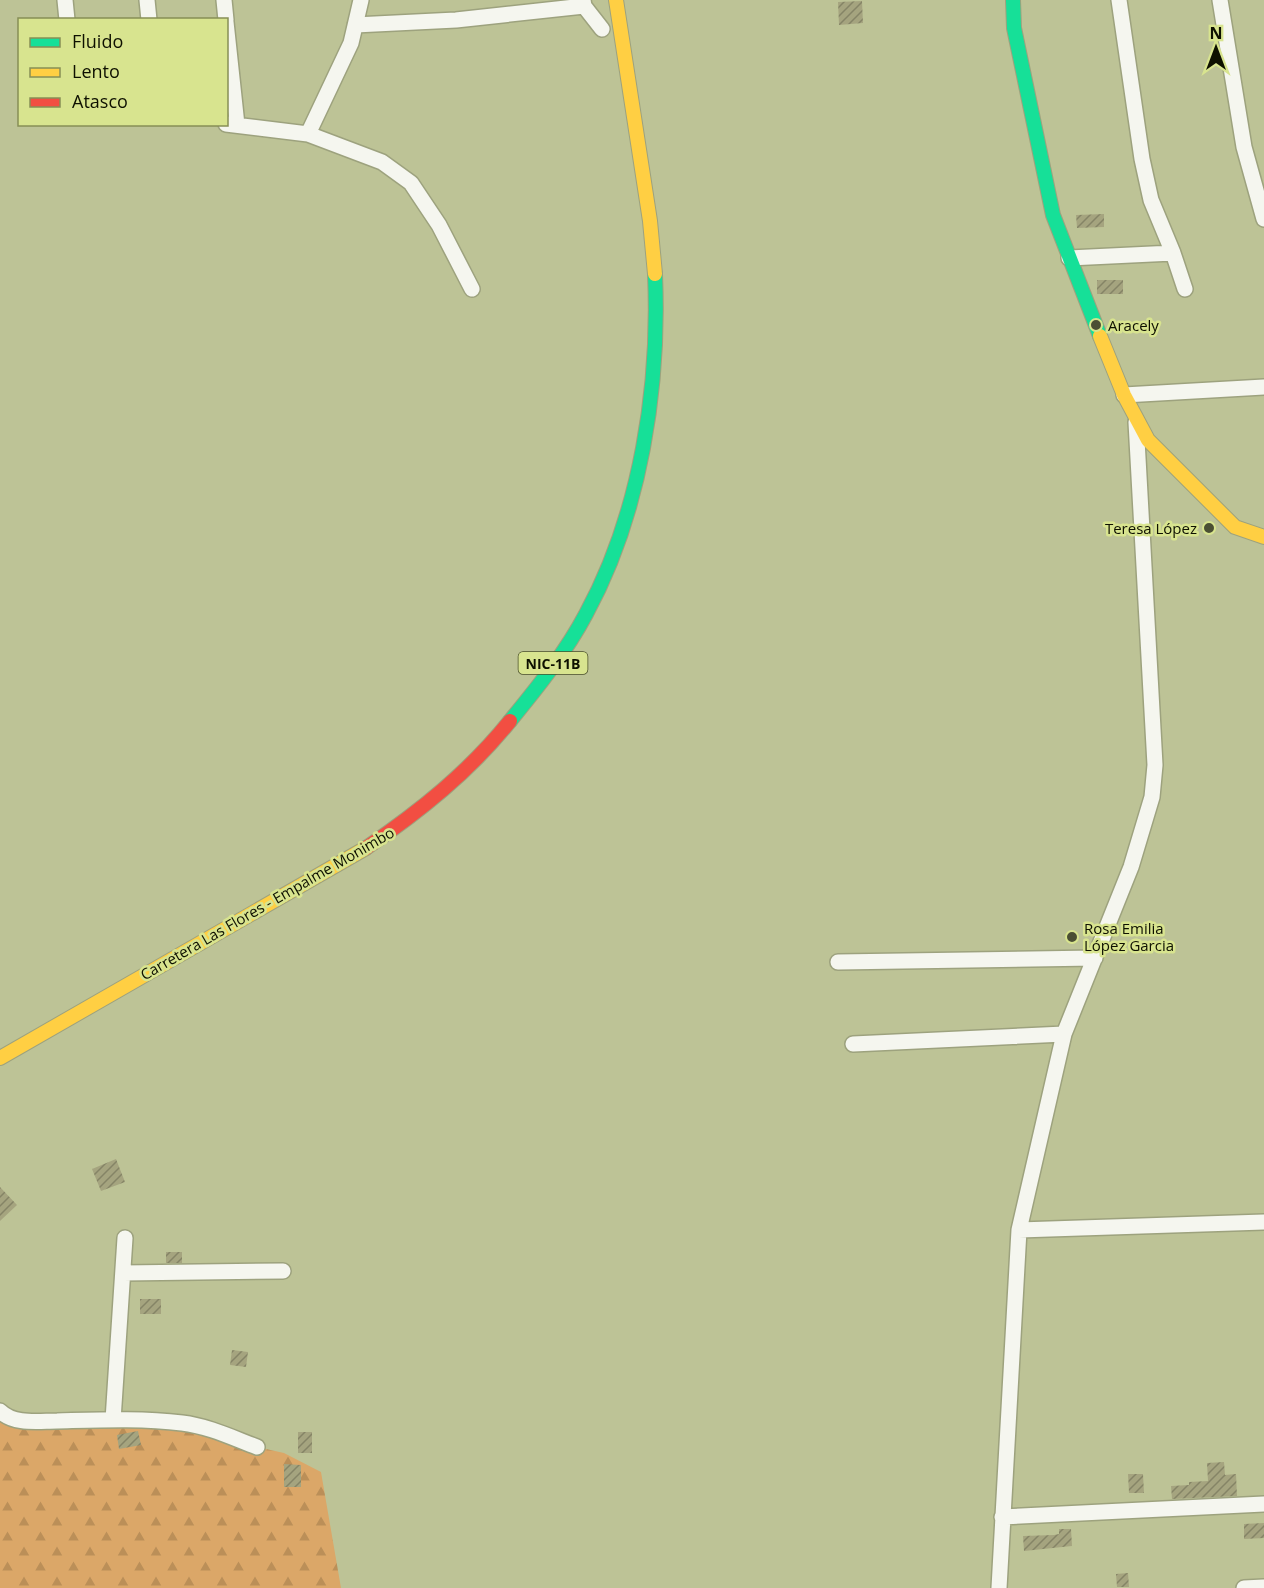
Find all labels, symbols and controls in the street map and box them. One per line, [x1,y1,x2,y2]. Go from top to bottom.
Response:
legend [18,18,228,126]
north arrow [1186,18,1246,78]
text: N [1209,22,1223,44]
text: Fluido [72,29,123,53]
text: Lento [72,59,120,83]
text: Atasco [72,89,128,113]
place label: Aracely [1108,315,1159,335]
marker: Aracely [1089,318,1103,332]
place label: Teresa López [1105,518,1197,538]
marker: Teresa López [1202,521,1216,535]
road number: NIC-11B [518,652,588,674]
street label: Carretera Las Flores - Empalme Monimbo [136,822,398,984]
place label: Rosa Emilia López Garcia [1084,918,1174,955]
marker: Rosa Emilia López Garcia [1065,930,1079,944]

